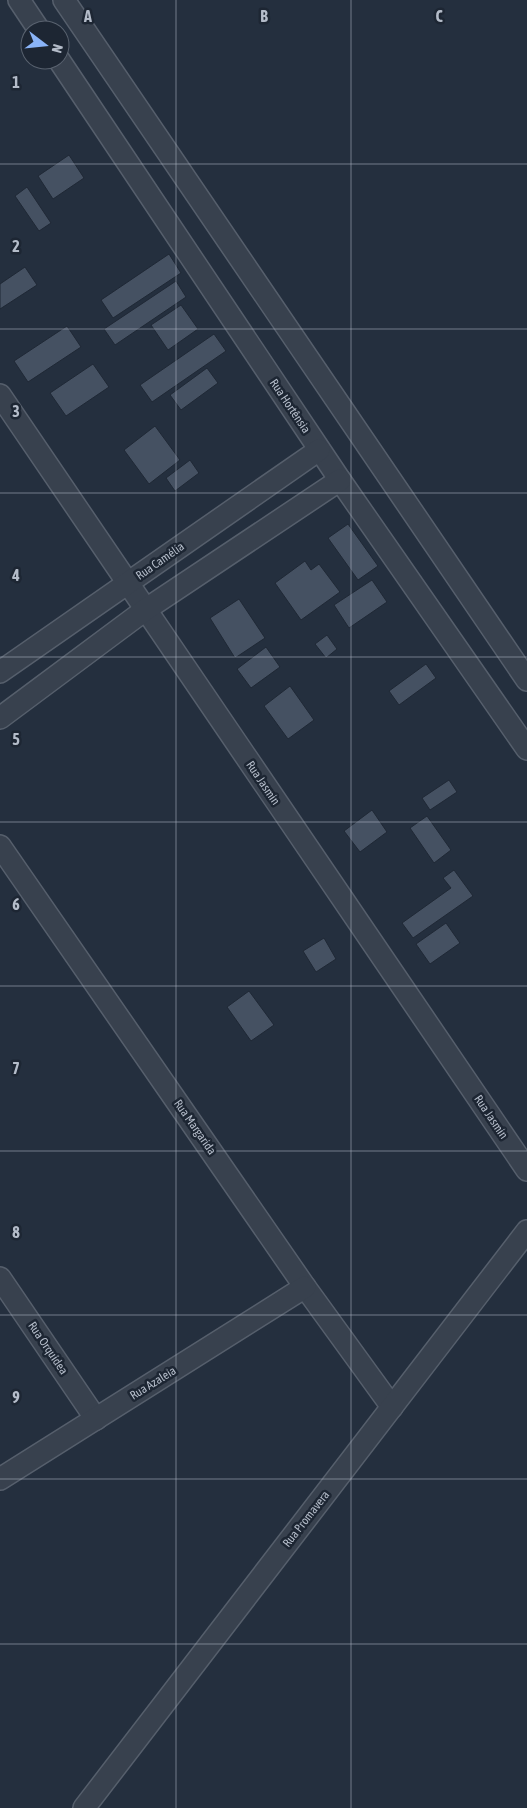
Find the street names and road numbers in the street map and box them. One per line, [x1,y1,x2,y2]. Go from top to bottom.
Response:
street label: Rua Hortênsia [267,376,313,436]
street label: Rua Camélia [133,539,187,583]
street label: Rua Jasmin [243,758,283,808]
street label: Rua Jasmin [471,1092,511,1142]
street label: Rua Margarida [171,1097,219,1157]
street label: Rua Orquídea [25,1319,71,1377]
street label: Rua Azaleia [127,1363,179,1403]
street label: Rua Promavera [280,1488,332,1550]

